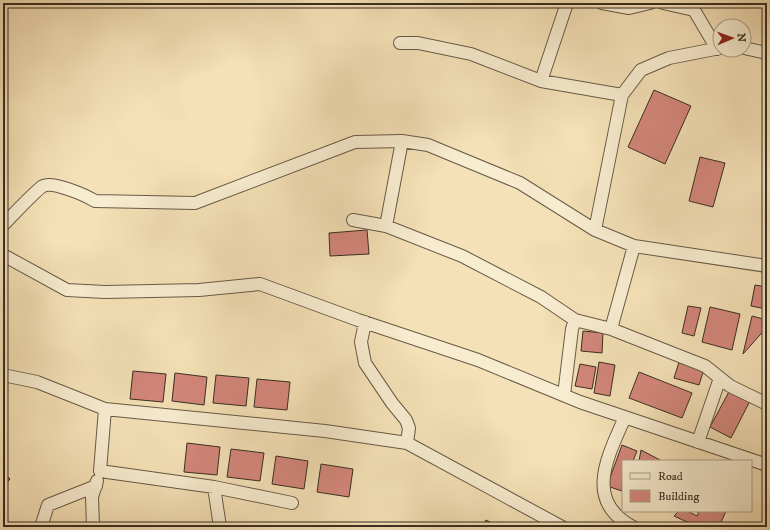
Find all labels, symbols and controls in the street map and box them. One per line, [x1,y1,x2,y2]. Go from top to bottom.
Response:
north arrow [712,18,752,58]
text: N [734,33,748,42]
legend [622,460,752,512]
text: Road [658,469,683,484]
text: Building [658,489,699,504]

